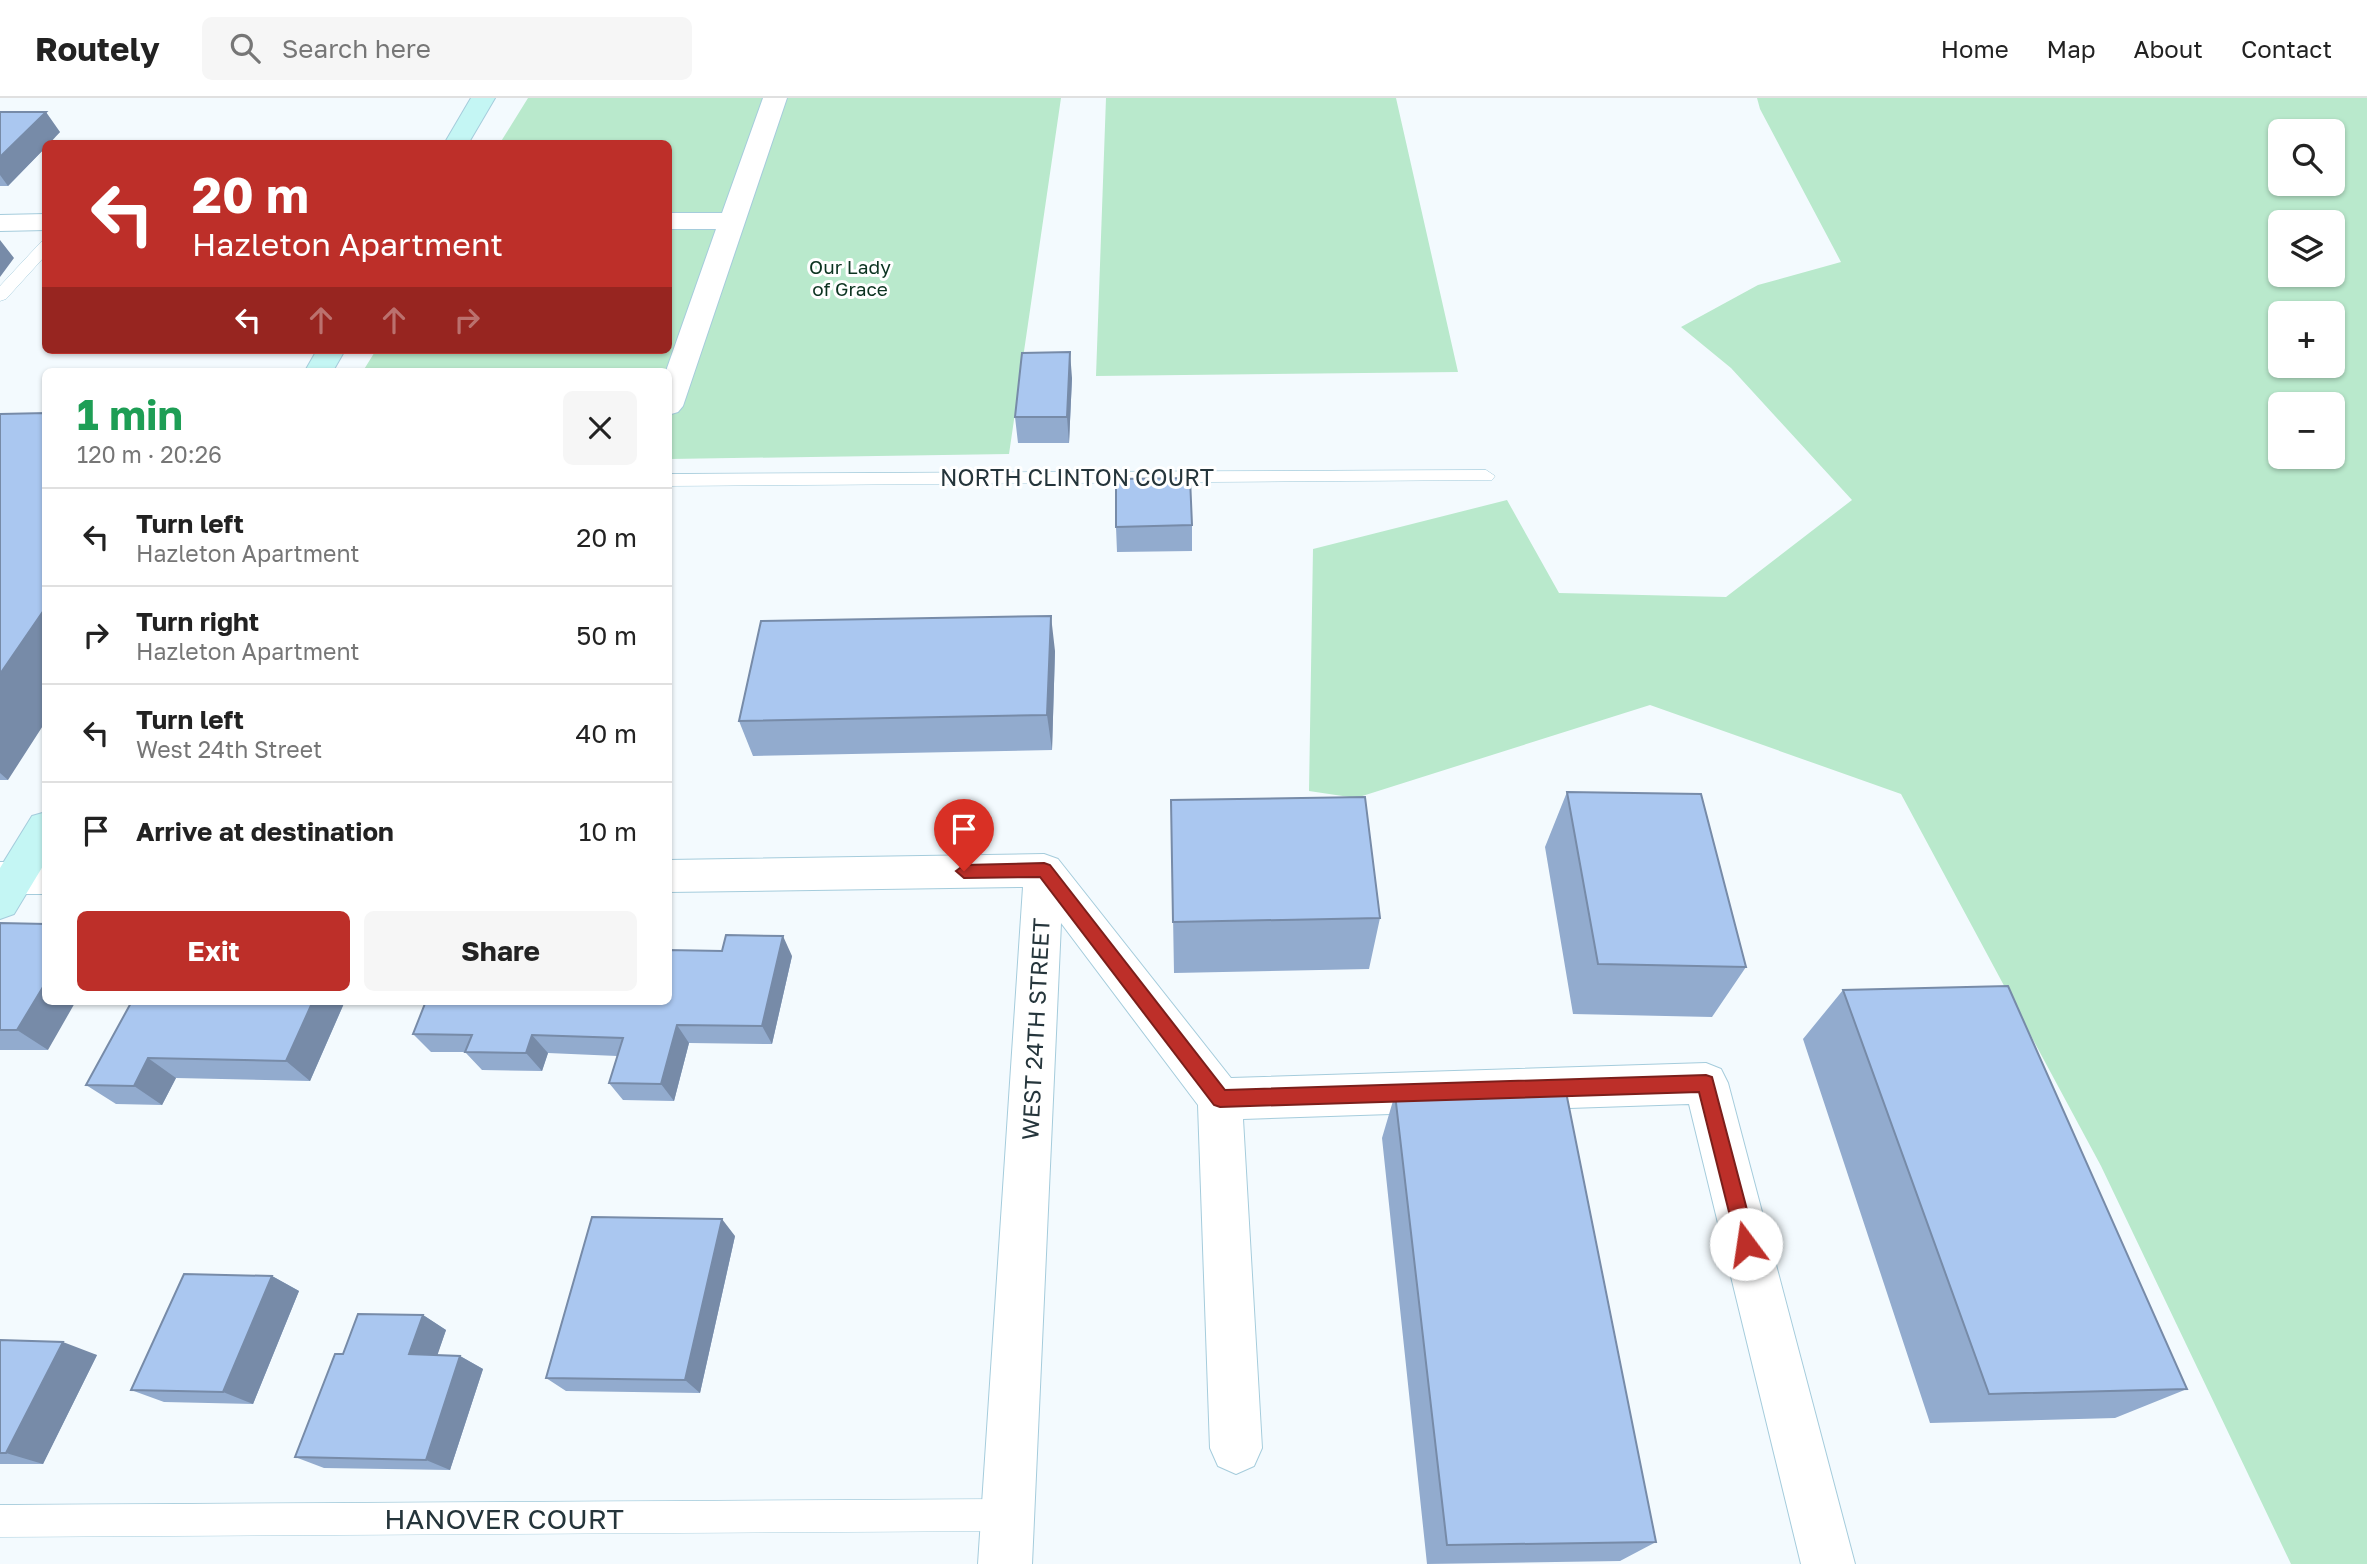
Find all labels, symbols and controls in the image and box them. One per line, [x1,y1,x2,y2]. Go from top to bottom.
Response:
search box [202,17,692,80]
text: Routely [35,29,160,68]
icon: search [226,29,264,67]
text: Search here [282,33,431,64]
text: Home [1941,34,2009,63]
text: Map [2047,34,2096,63]
text: About [2134,34,2203,63]
text: Contact [2241,34,2332,63]
map controls [2268,119,2345,469]
button: search [2268,119,2345,196]
text: 20 m [192,165,309,224]
icon: left [77,168,168,259]
button: layers [2268,210,2345,287]
text: Hazleton Apartment [192,225,503,263]
park label: Our Lady of Grace [809,255,891,300]
icon: left [229,301,267,339]
icon: ahead [302,301,340,339]
icon: ahead [375,301,413,339]
icon: right [448,301,486,339]
button: + [2268,301,2345,378]
text: 1 min [77,389,183,439]
button: close [563,391,637,465]
button: − [2268,392,2345,469]
text: 120 m · 20:26 [77,440,222,468]
street label: NORTH CLINTON COURT [940,463,1214,491]
text: Turn left [136,508,244,539]
icon: left [77,518,115,556]
text: 20 m [576,522,637,553]
text: Hazleton Apartment [136,539,360,567]
text: Turn right [136,606,259,637]
icon: right [77,616,115,654]
text: 50 m [576,620,637,651]
text: Hazleton Apartment [136,637,360,665]
text: Turn left [136,704,244,735]
icon: left [77,714,115,752]
text: 40 m [576,718,637,749]
text: West 24th Street [136,735,322,763]
pin [934,799,994,871]
icon: arrive [945,810,983,848]
icon: arrive [77,812,115,850]
text: Arrive at destination [136,816,394,847]
text: 10 m [579,816,637,847]
button: Exit [77,911,350,991]
button: Share [364,911,637,991]
street label: WEST 24TH STREET [1015,917,1055,1141]
position arrow [1709,1207,1783,1281]
street label: HANOVER COURT [384,1502,624,1535]

